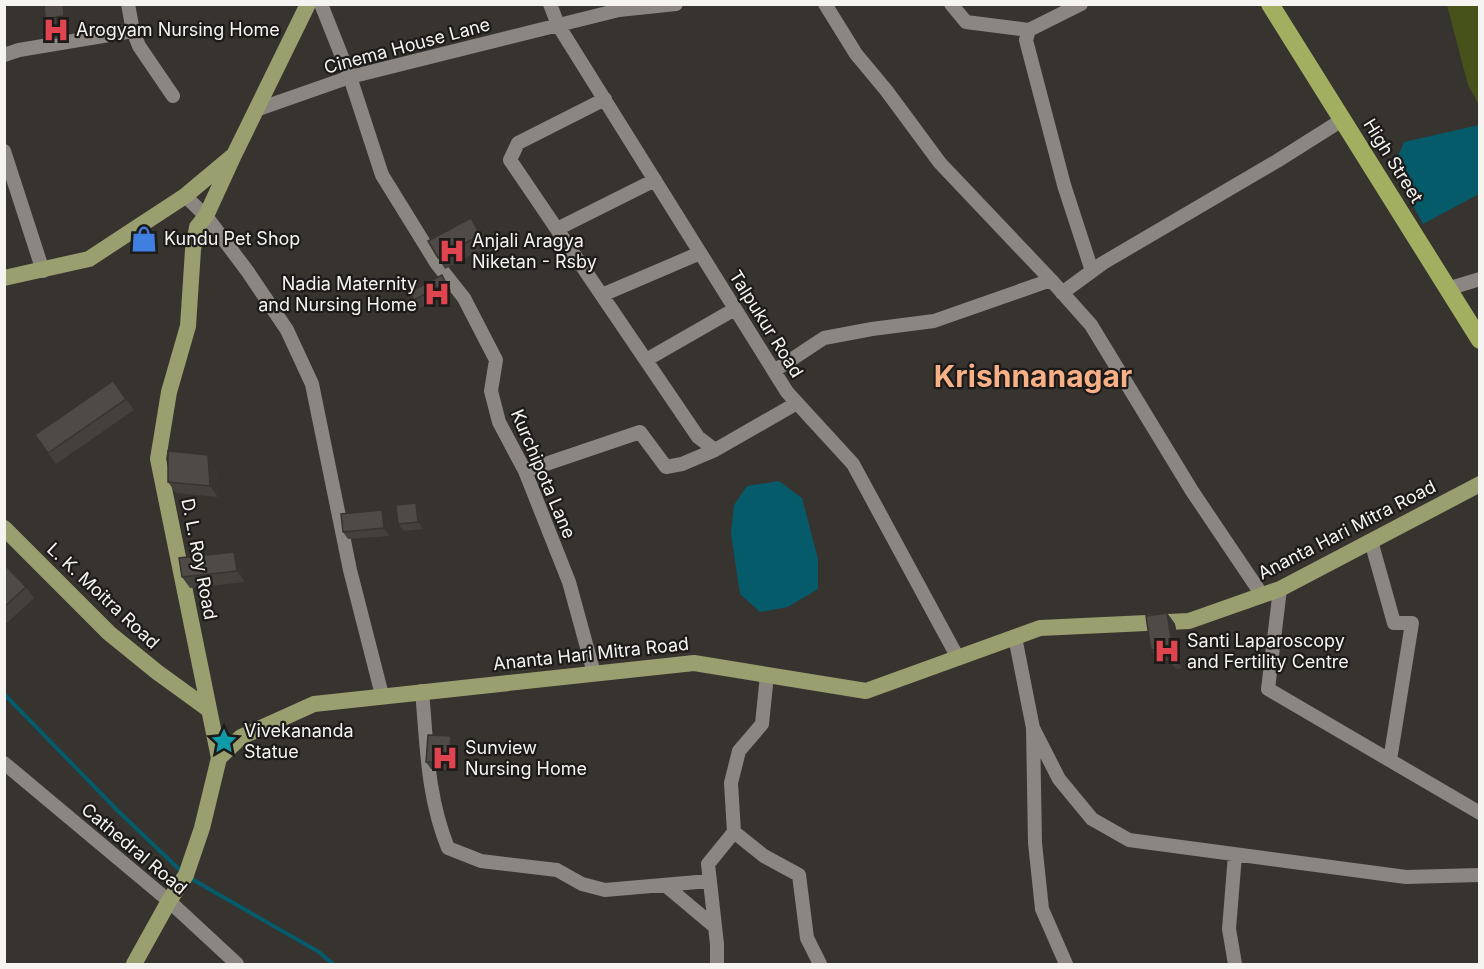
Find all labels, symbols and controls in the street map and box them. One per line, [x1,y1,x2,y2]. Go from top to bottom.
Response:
street label: Cinema House Lane [322,13,492,78]
hospital icon: Arogyam Nursing Home [41,15,71,45]
place label: Arogyam Nursing Home [76,19,280,40]
street label: High Street [1359,115,1428,207]
shop icon: Kundu Pet Shop [129,224,159,254]
place label: Kundu Pet Shop [164,228,300,249]
place label: Anjali Aragya Niketan - Rsby [472,230,597,272]
hospital icon: Anjali Aragya Niketan - Rsby [437,236,467,266]
street label: Talpukur Road [725,266,808,381]
place label: Nadia Maternity and Nursing Home [258,273,417,315]
hospital icon: Nadia Maternity and Nursing Home [422,279,452,309]
district label: Krishnanagar [934,358,1132,394]
street label: Kurchipota Lane [507,406,580,542]
street label: Ananta Hari Mitra Road [1254,476,1439,584]
street label: D. L. Roy Road [177,496,222,621]
street label: L. K. Moitra Road [43,538,164,653]
place label: Santi Laparoscopy and Fertility Centre [1187,630,1349,672]
street label: Ananta Hari Mitra Road [492,633,690,674]
hospital icon: Santi Laparoscopy and Fertility Centre [1152,636,1182,666]
place label: Vivekananda Statue [244,720,354,762]
place icon: Vivekananda Statue [209,726,239,756]
place label: Sunview Nursing Home [465,737,587,779]
hospital icon: Sunview Nursing Home [430,743,460,773]
street label: Cathedral Road [77,798,191,899]

